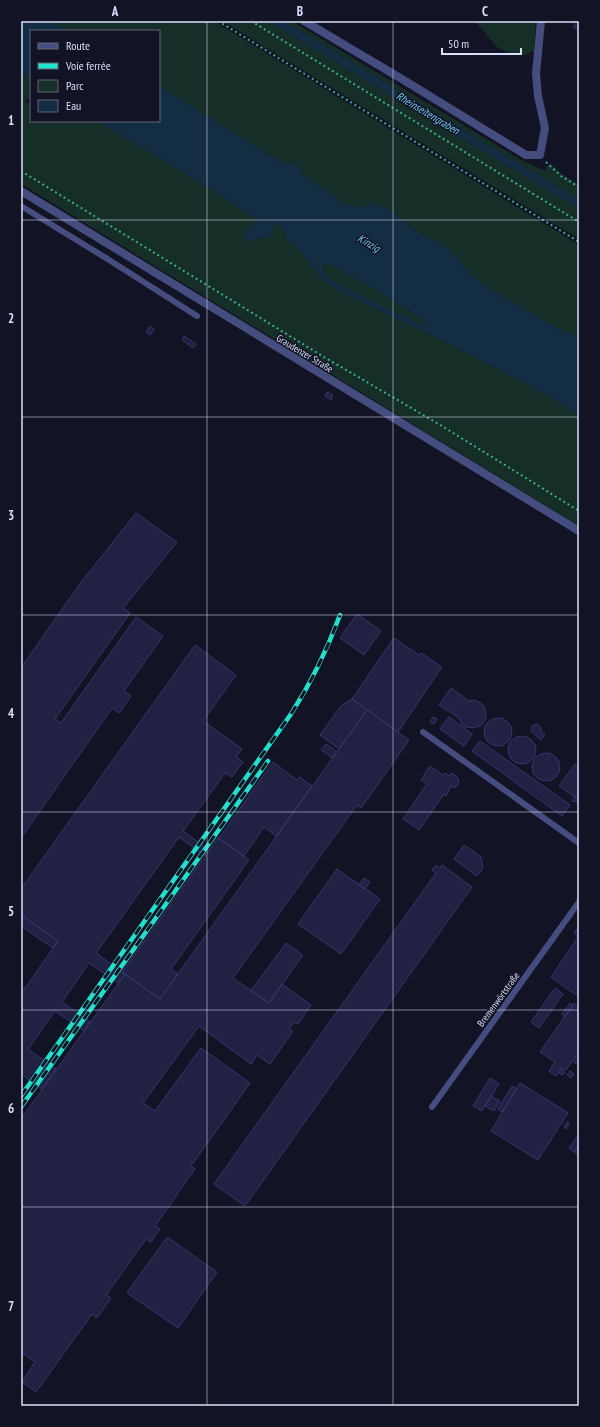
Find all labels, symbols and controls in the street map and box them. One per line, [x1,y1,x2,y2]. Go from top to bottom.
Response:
text: A [111,3,119,20]
text: B [297,3,303,20]
text: C [482,3,488,20]
legend [30,30,160,122]
scale bar [442,30,521,56]
text: 50 m [448,36,469,51]
text: Route [66,38,90,53]
text: Voie ferrée [65,58,111,73]
text: Parc [66,78,84,93]
water label: Rheinseitengraben [394,89,463,138]
text: Eau [66,98,81,113]
text: 1 [8,112,14,129]
water label: Kinzig [355,231,384,256]
text: 2 [8,310,14,327]
street label: Graudenzer Straße [274,331,336,376]
text: 3 [8,507,14,524]
text: 4 [8,705,15,722]
text: 5 [8,903,14,920]
street label: Bremenwörtstraße [474,969,523,1029]
text: 6 [8,1100,14,1117]
text: 7 [8,1298,14,1315]

